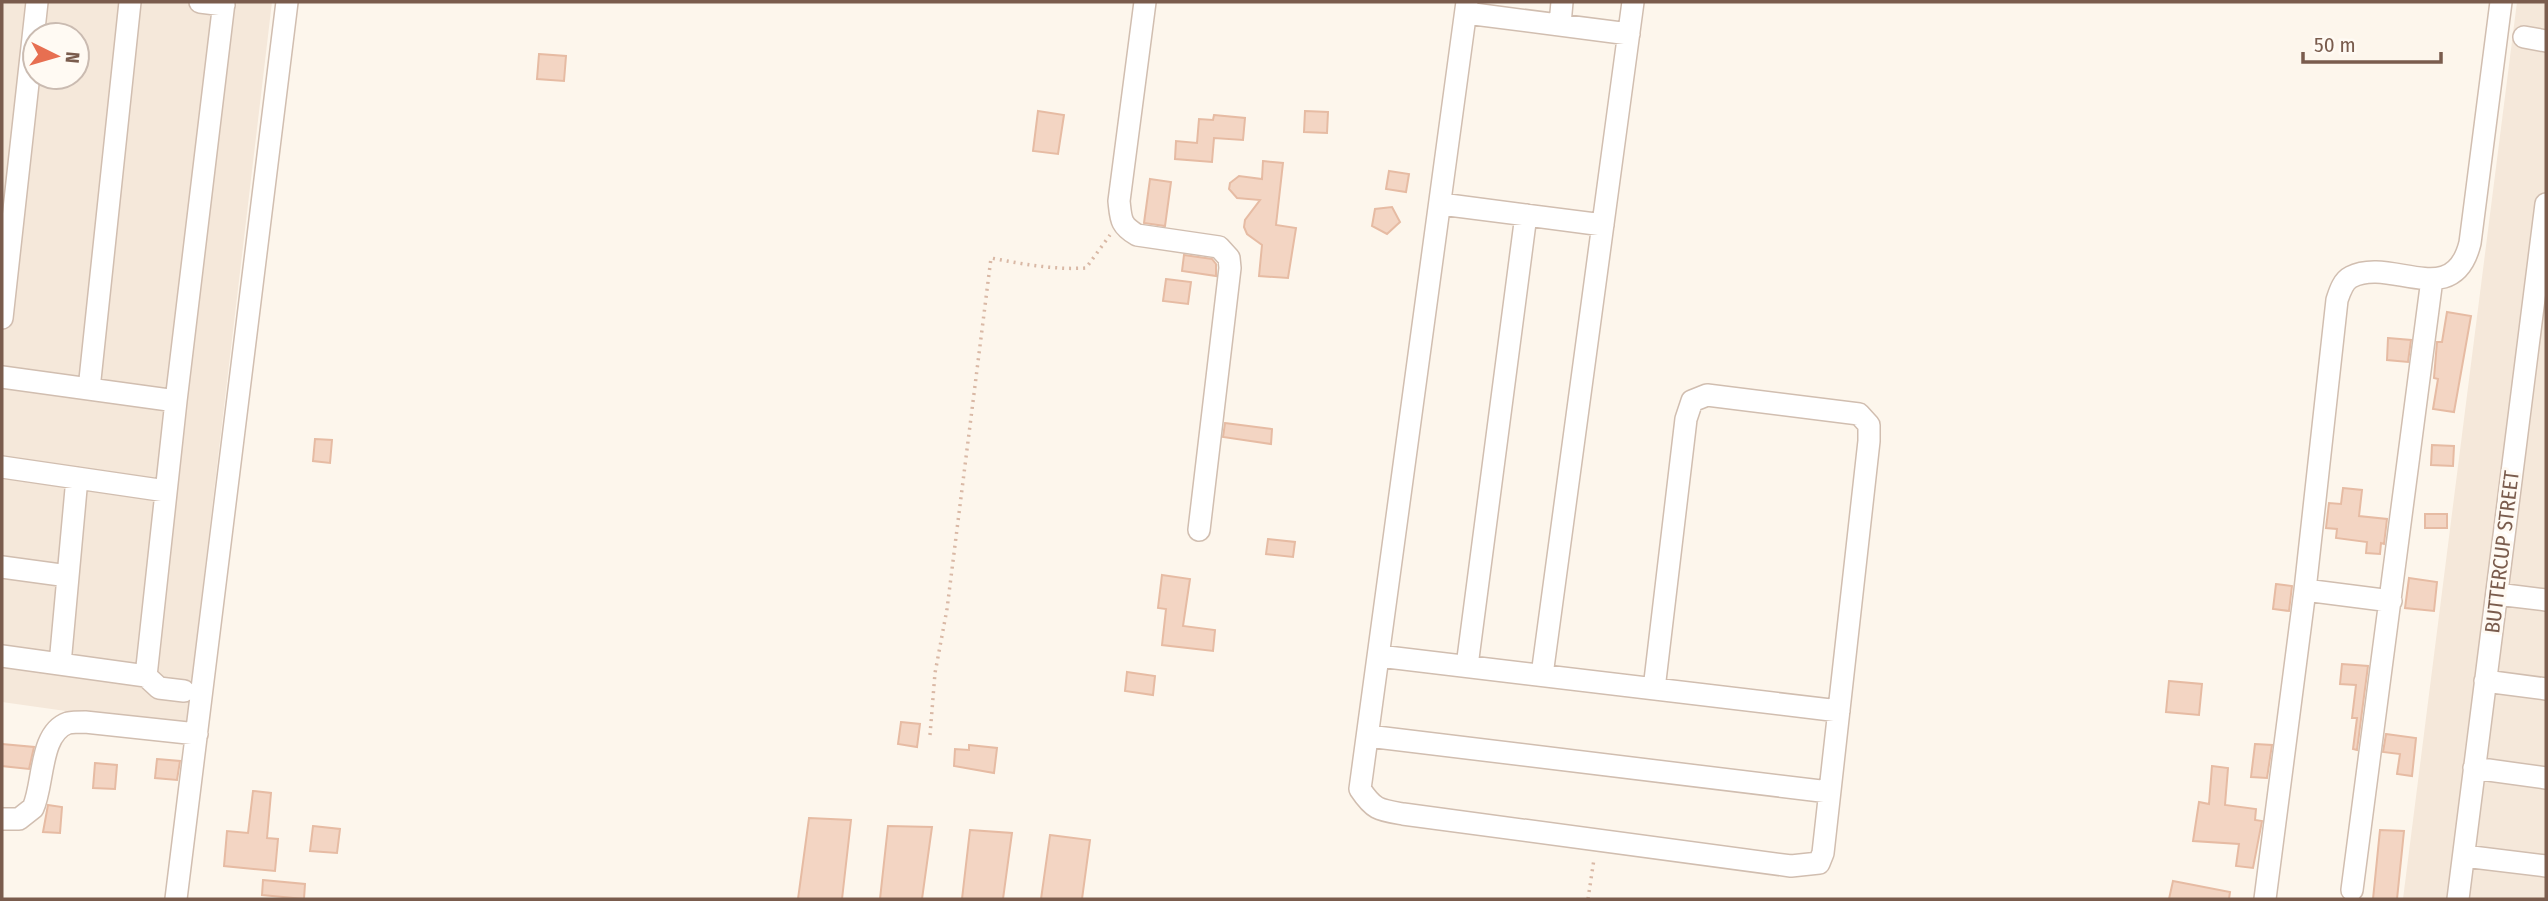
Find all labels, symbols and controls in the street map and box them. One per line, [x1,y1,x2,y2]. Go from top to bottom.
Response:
north arrow [21,21,91,91]
scale bar [2303,21,2441,65]
text: 50 m [2314,32,2356,58]
text: N [60,51,84,64]
street label: BUTTERCUP STREET [2479,469,2525,635]

